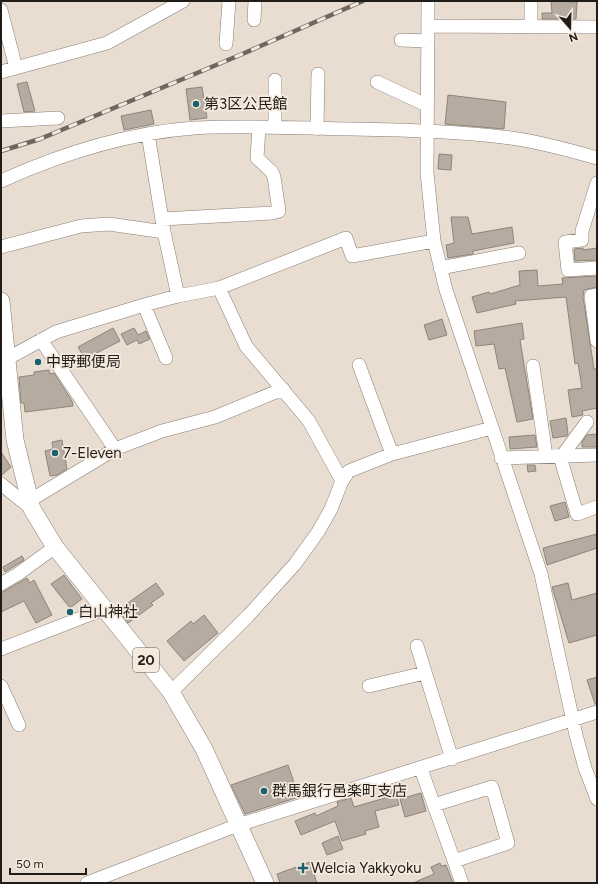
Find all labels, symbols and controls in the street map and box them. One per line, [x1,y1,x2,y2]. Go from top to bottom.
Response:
north arrow [550,8,590,48]
text: N [567,29,579,44]
place label: 第3区公民館 [204,95,287,113]
marker: 第3区公民館 [191,99,201,109]
place label: 中野郵便局 [46,353,121,371]
marker: 中野郵便局 [33,357,43,367]
place label: 7-Eleven [63,444,122,462]
marker: 7-Eleven [50,448,60,458]
place label: 白山神社 [78,603,138,621]
marker: 白山神社 [65,607,75,617]
road number: 20 [133,648,159,672]
place label: 群馬銀行邑楽町支店 [272,782,407,800]
marker: 群馬銀行邑楽町支店 [259,786,269,796]
scale bar [10,850,86,876]
text: 50 m [16,857,44,871]
place label: Welcia Yakkyoku [311,859,422,877]
marker: Welcia Yakkyoku [298,863,308,873]

